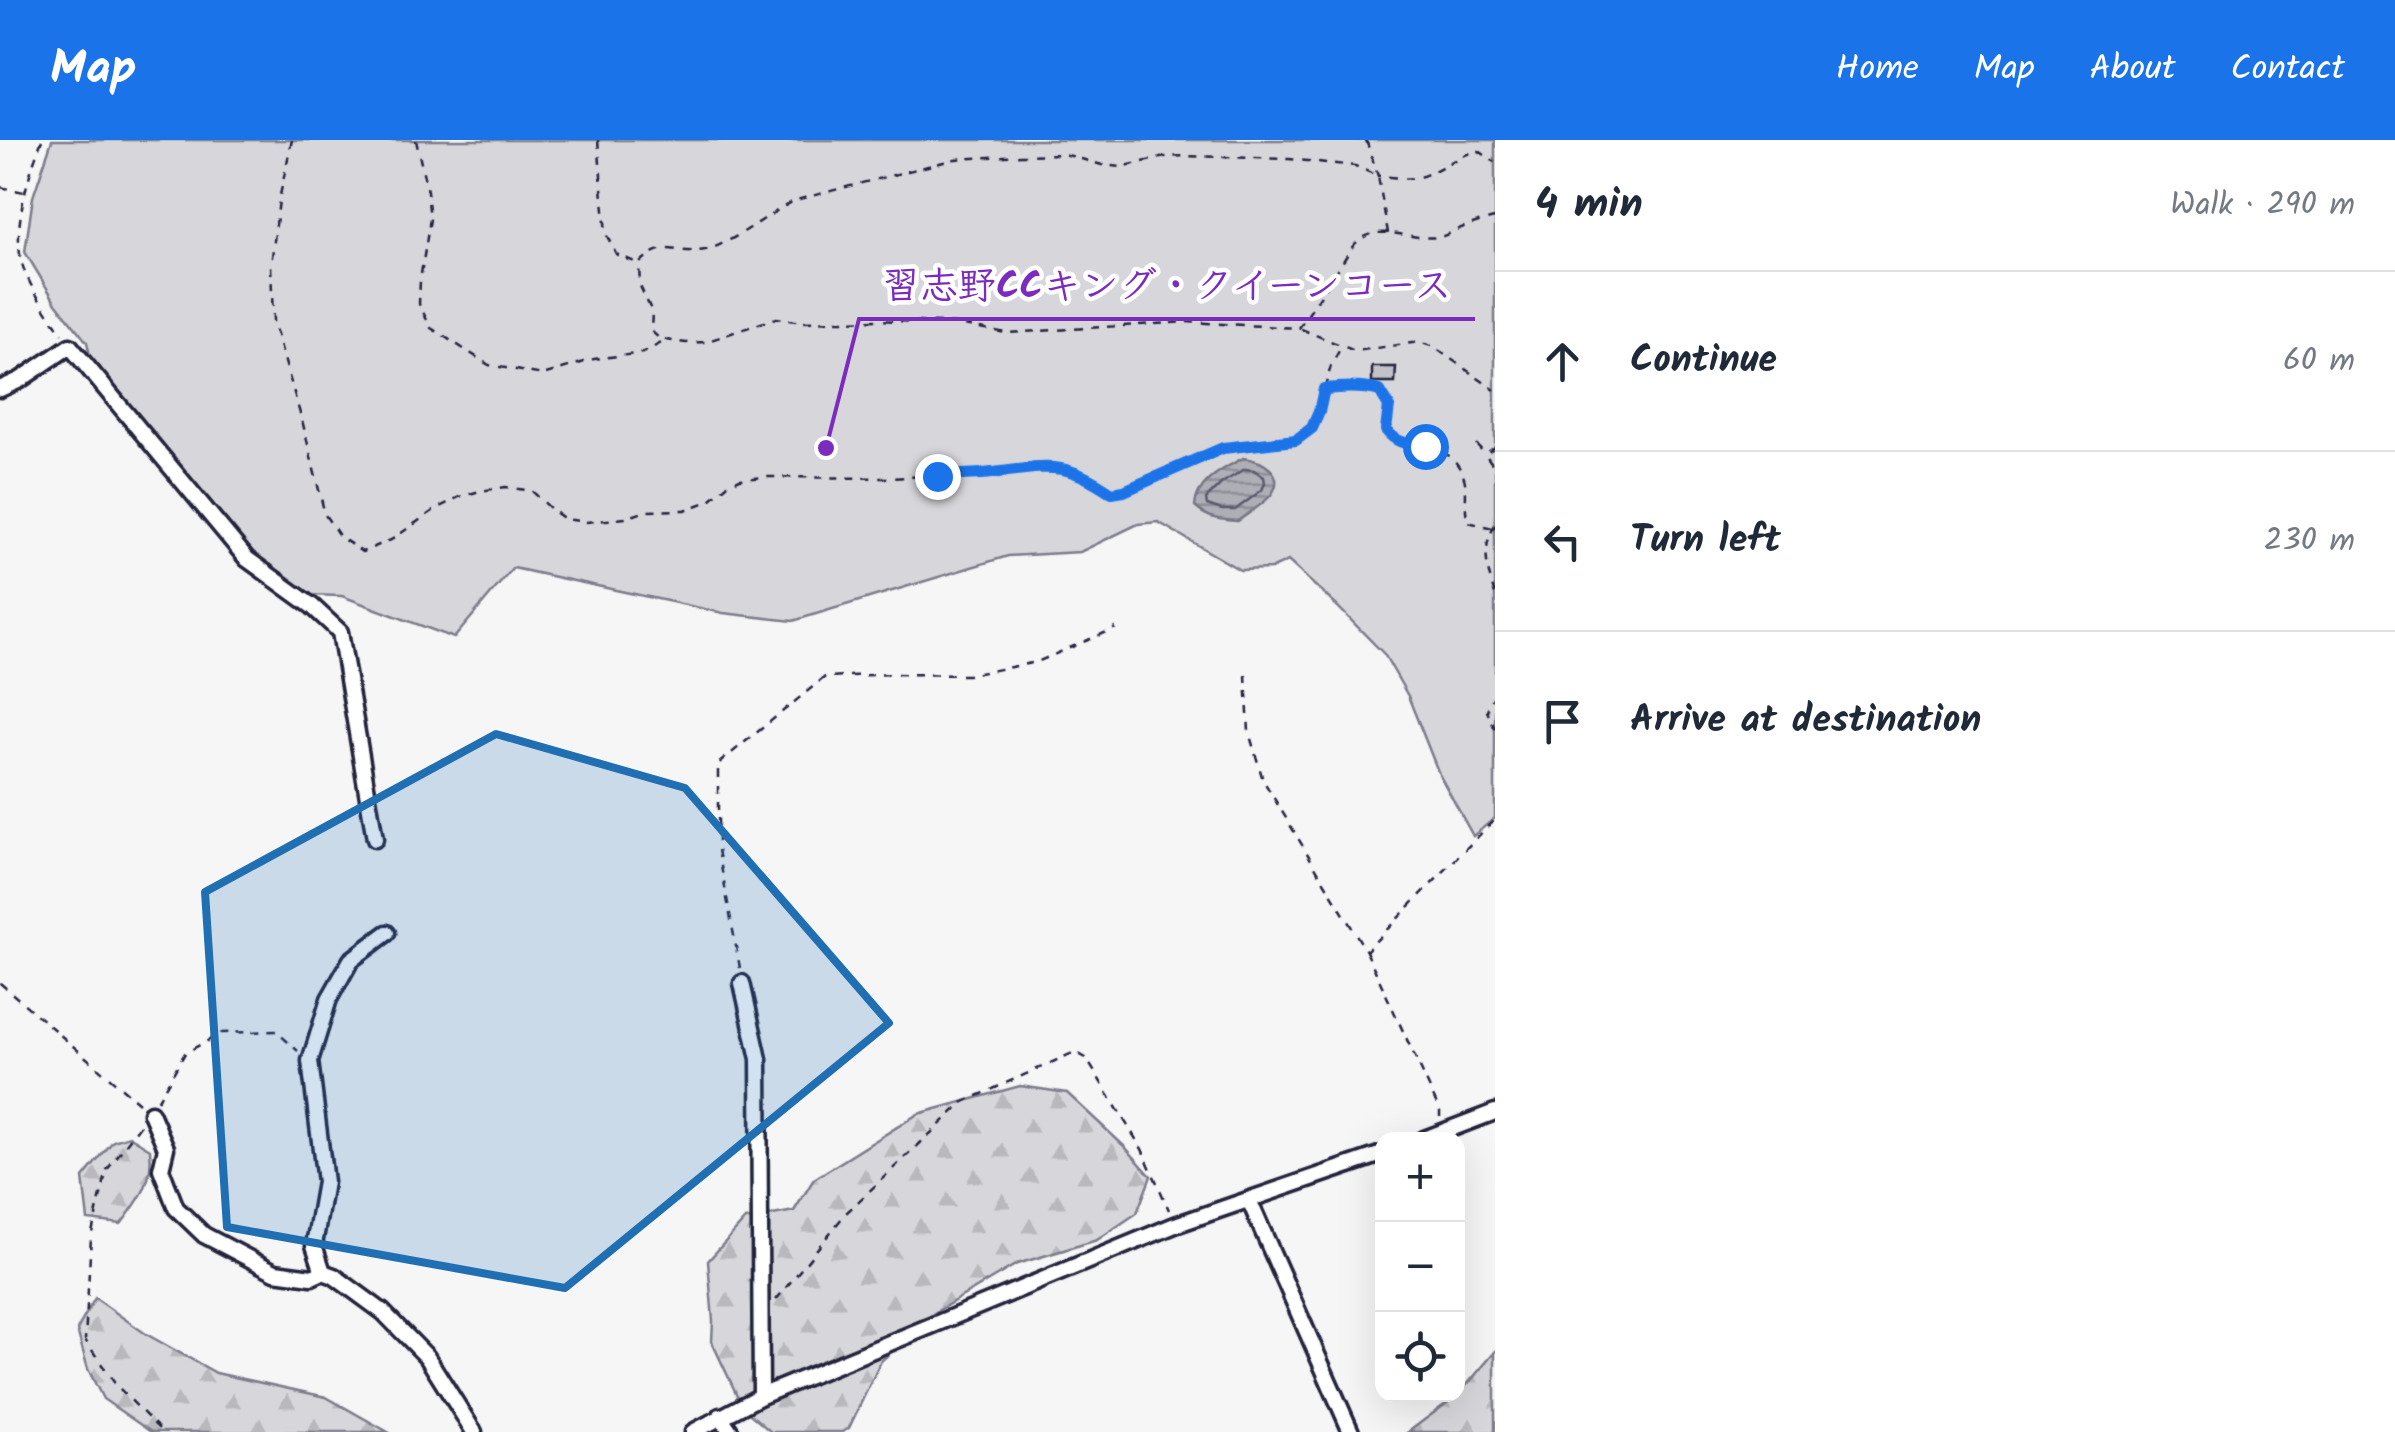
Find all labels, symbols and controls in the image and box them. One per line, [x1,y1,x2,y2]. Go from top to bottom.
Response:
text: Map [50,32,137,108]
text: Home [1836,42,1919,98]
text: Map [1974,42,2035,98]
text: About [2090,42,2175,98]
text: Contact [2230,42,2345,98]
text: 4 min [1535,172,1643,239]
text: Walk · 290 m [2170,180,2355,231]
callout: 習志野CCキング・クイーンコース [859,251,1475,319]
text: 習志野CCキング・クイーンコース [882,258,1452,318]
text: Continue [1630,331,1777,391]
icon: ahead [1535,334,1590,389]
text: 60 m [2283,336,2355,387]
route start [1403,424,1449,470]
route end [915,454,961,500]
text: Turn left [1630,511,1781,571]
icon: left [1535,514,1590,569]
text: 230 m [2264,516,2355,567]
text: Arrive at destination [1630,691,1981,751]
icon: arrive [1535,694,1590,749]
map controls [1375,1132,1465,1402]
button: + [1375,1132,1465,1222]
button: − [1375,1222,1465,1312]
button: locate [1375,1312,1465,1402]

